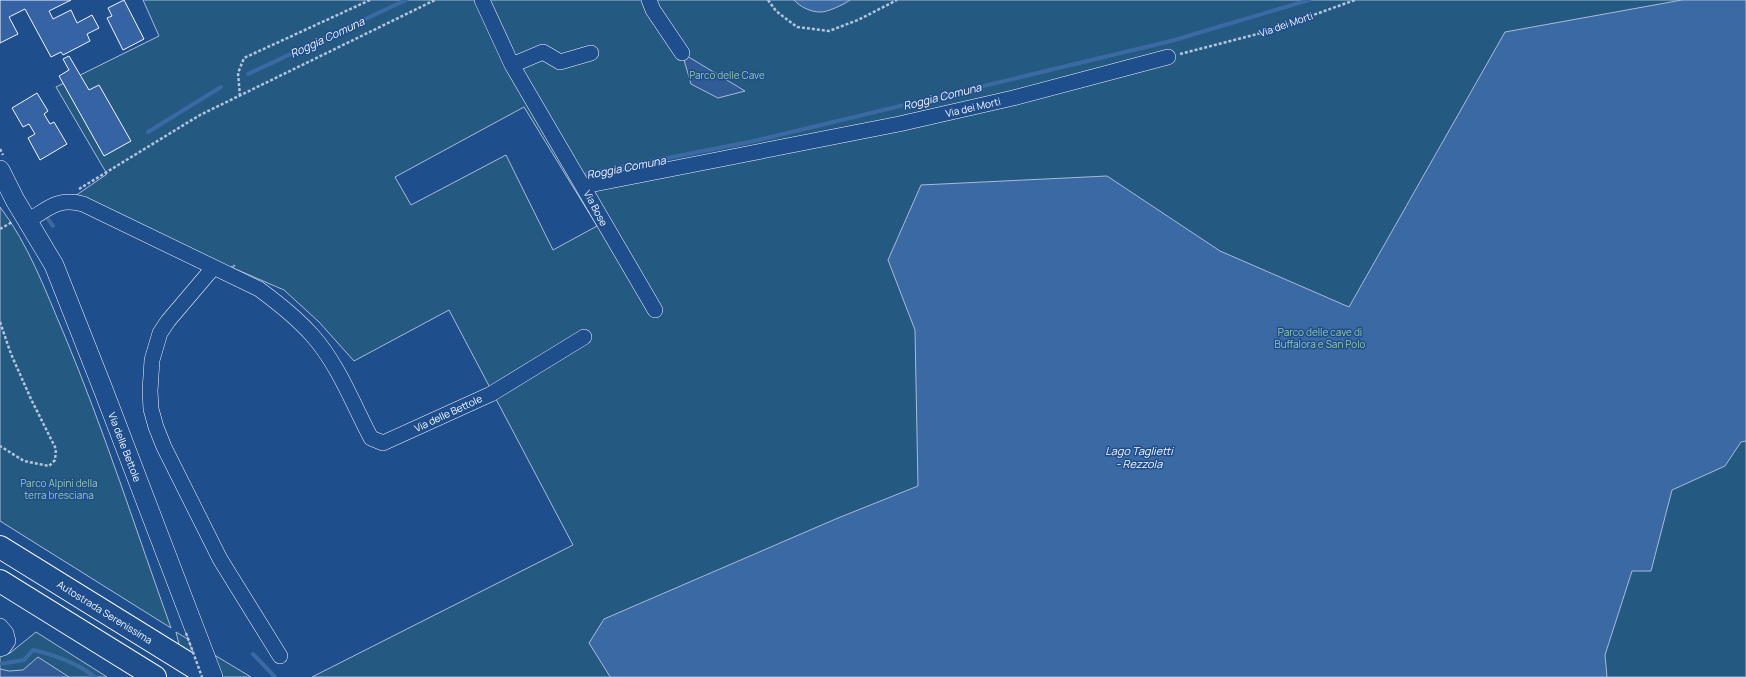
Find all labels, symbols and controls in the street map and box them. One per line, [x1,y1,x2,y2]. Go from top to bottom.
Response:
street label: Via dei Morti [1257,8,1315,40]
water label: Roggia Comuna [287,13,367,61]
park label: Parco delle Cave [689,68,765,82]
water label: Roggia Comuna [901,79,984,113]
street label: Via dei Morti [944,94,1002,120]
water label: Roggia Comuna [585,152,668,182]
street label: Via Bose [581,188,611,229]
park label: Parco delle cave di Buffalora e San Polo [1275,325,1366,351]
street label: Via delle Bettole [412,391,484,435]
street label: Via delle Bettole [105,410,145,484]
water label: Lago Taglietti - Rezzola [1105,443,1174,471]
park label: Parco Alpini della terra bresciana [20,476,98,502]
street label: Autostrada Serenissima [55,577,155,647]

